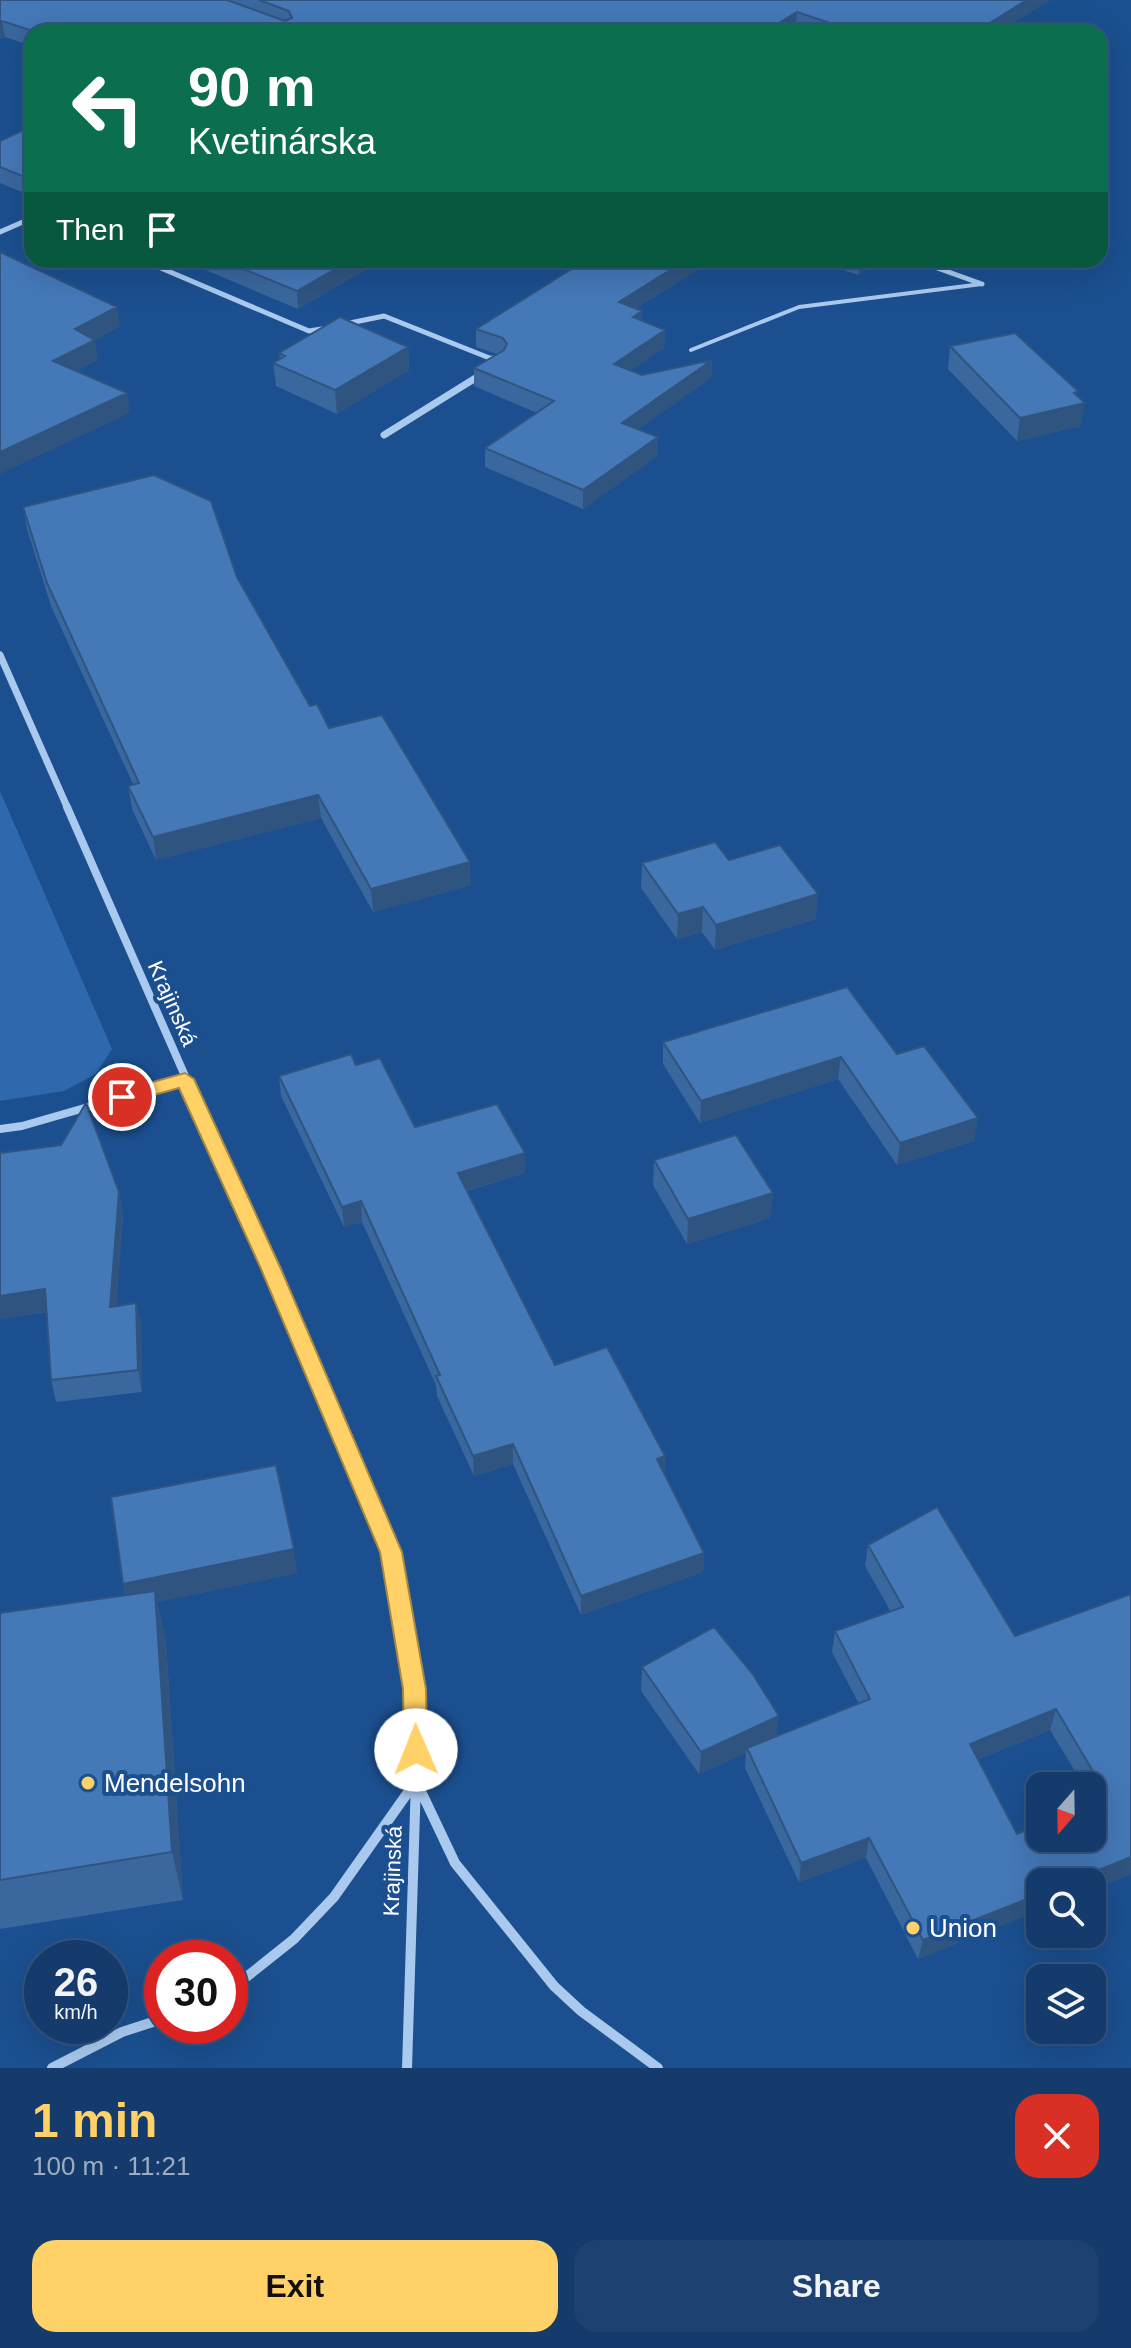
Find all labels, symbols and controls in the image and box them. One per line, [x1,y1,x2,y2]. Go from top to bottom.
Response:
text: 90 m [188,55,316,118]
icon: left [56,56,160,160]
text: Kvetinárska [188,121,376,162]
icon: arrive [140,208,184,252]
text: Then [56,213,124,246]
street label: Krajinská [143,957,203,1050]
pin [88,1063,156,1131]
icon: arrive [100,1075,144,1119]
position arrow [374,1708,458,1792]
place label: Mendelsohn [104,1768,246,1798]
north arrow [1026,1772,1106,1852]
map controls [1026,1772,1106,2044]
marker: Mendelsohn [79,1774,97,1792]
street label: Krajinská [378,1825,407,1917]
button: search [1026,1868,1106,1948]
place label: Union [929,1913,997,1943]
marker: Union [904,1919,922,1937]
speed limit sign: 30 [144,1940,248,2044]
text: 26 [54,1960,98,2004]
button: layers [1026,1964,1106,2044]
text: km/h [54,2001,98,2023]
text: 1 min [32,2094,157,2147]
button: close [1015,2094,1099,2178]
text: 100 m · 11:21 [32,2151,191,2181]
button: Exit [32,2240,558,2332]
button: Share [574,2240,1099,2332]

